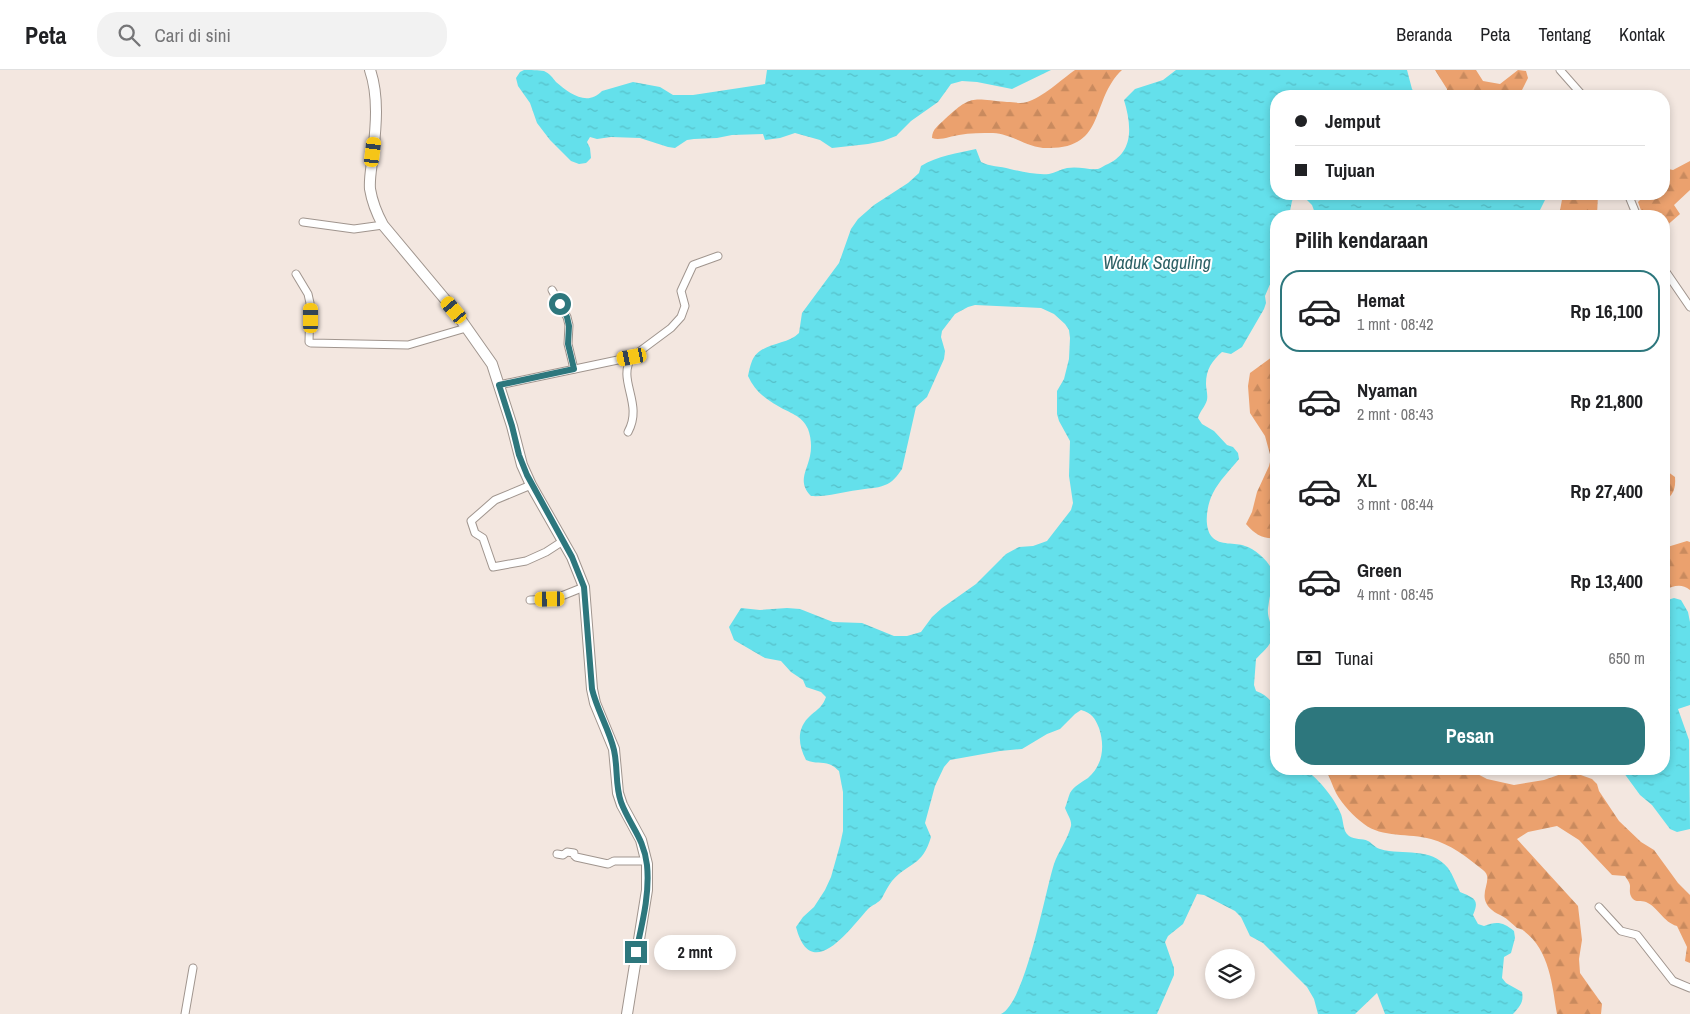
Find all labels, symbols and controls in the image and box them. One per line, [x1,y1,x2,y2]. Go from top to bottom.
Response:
search box [97,12,447,57]
text: Peta [25,19,67,51]
icon: search [115,21,143,49]
text: Cari di sini [155,22,231,48]
text: Beranda [1396,22,1452,47]
text: Peta [1480,22,1511,47]
text: Tentang [1539,22,1591,47]
text: Kontak [1619,22,1665,47]
text: Jemput [1325,108,1380,134]
car [363,136,382,168]
text: Tujuan [1325,157,1375,183]
text: Pilih kendaraan [1295,225,1428,255]
water label: Waduk Saguling [1103,250,1211,275]
text: Hemat [1357,287,1405,313]
icon: car [1297,289,1342,334]
route start [549,293,571,315]
car [438,294,469,326]
text: Rp 16,100 [1570,298,1643,324]
car [303,303,318,333]
text: 1 mnt · 08:42 [1357,313,1434,335]
car [615,347,648,367]
text: Nyaman [1357,377,1418,403]
icon: car [1297,379,1342,424]
text: Rp 21,800 [1570,388,1643,414]
text: 2 mnt · 08:43 [1357,403,1434,425]
text: XL [1357,467,1377,493]
icon: car [1297,469,1342,514]
text: Rp 27,400 [1570,478,1643,504]
text: 3 mnt · 08:44 [1357,493,1434,515]
text: Green [1357,557,1402,583]
icon: car [1297,559,1342,604]
text: Rp 13,400 [1570,568,1643,594]
text: 4 mnt · 08:45 [1357,583,1434,605]
car [534,591,565,607]
icon: cash [1295,644,1323,672]
text: Tunai [1335,645,1374,671]
text: 650 m [1609,647,1645,669]
button: Pesan [1295,707,1645,765]
callout: 2 mnt [654,934,736,970]
route end [625,941,647,963]
text: 2 mnt [678,941,713,963]
map controls [1205,949,1255,999]
button: layers [1205,949,1255,999]

